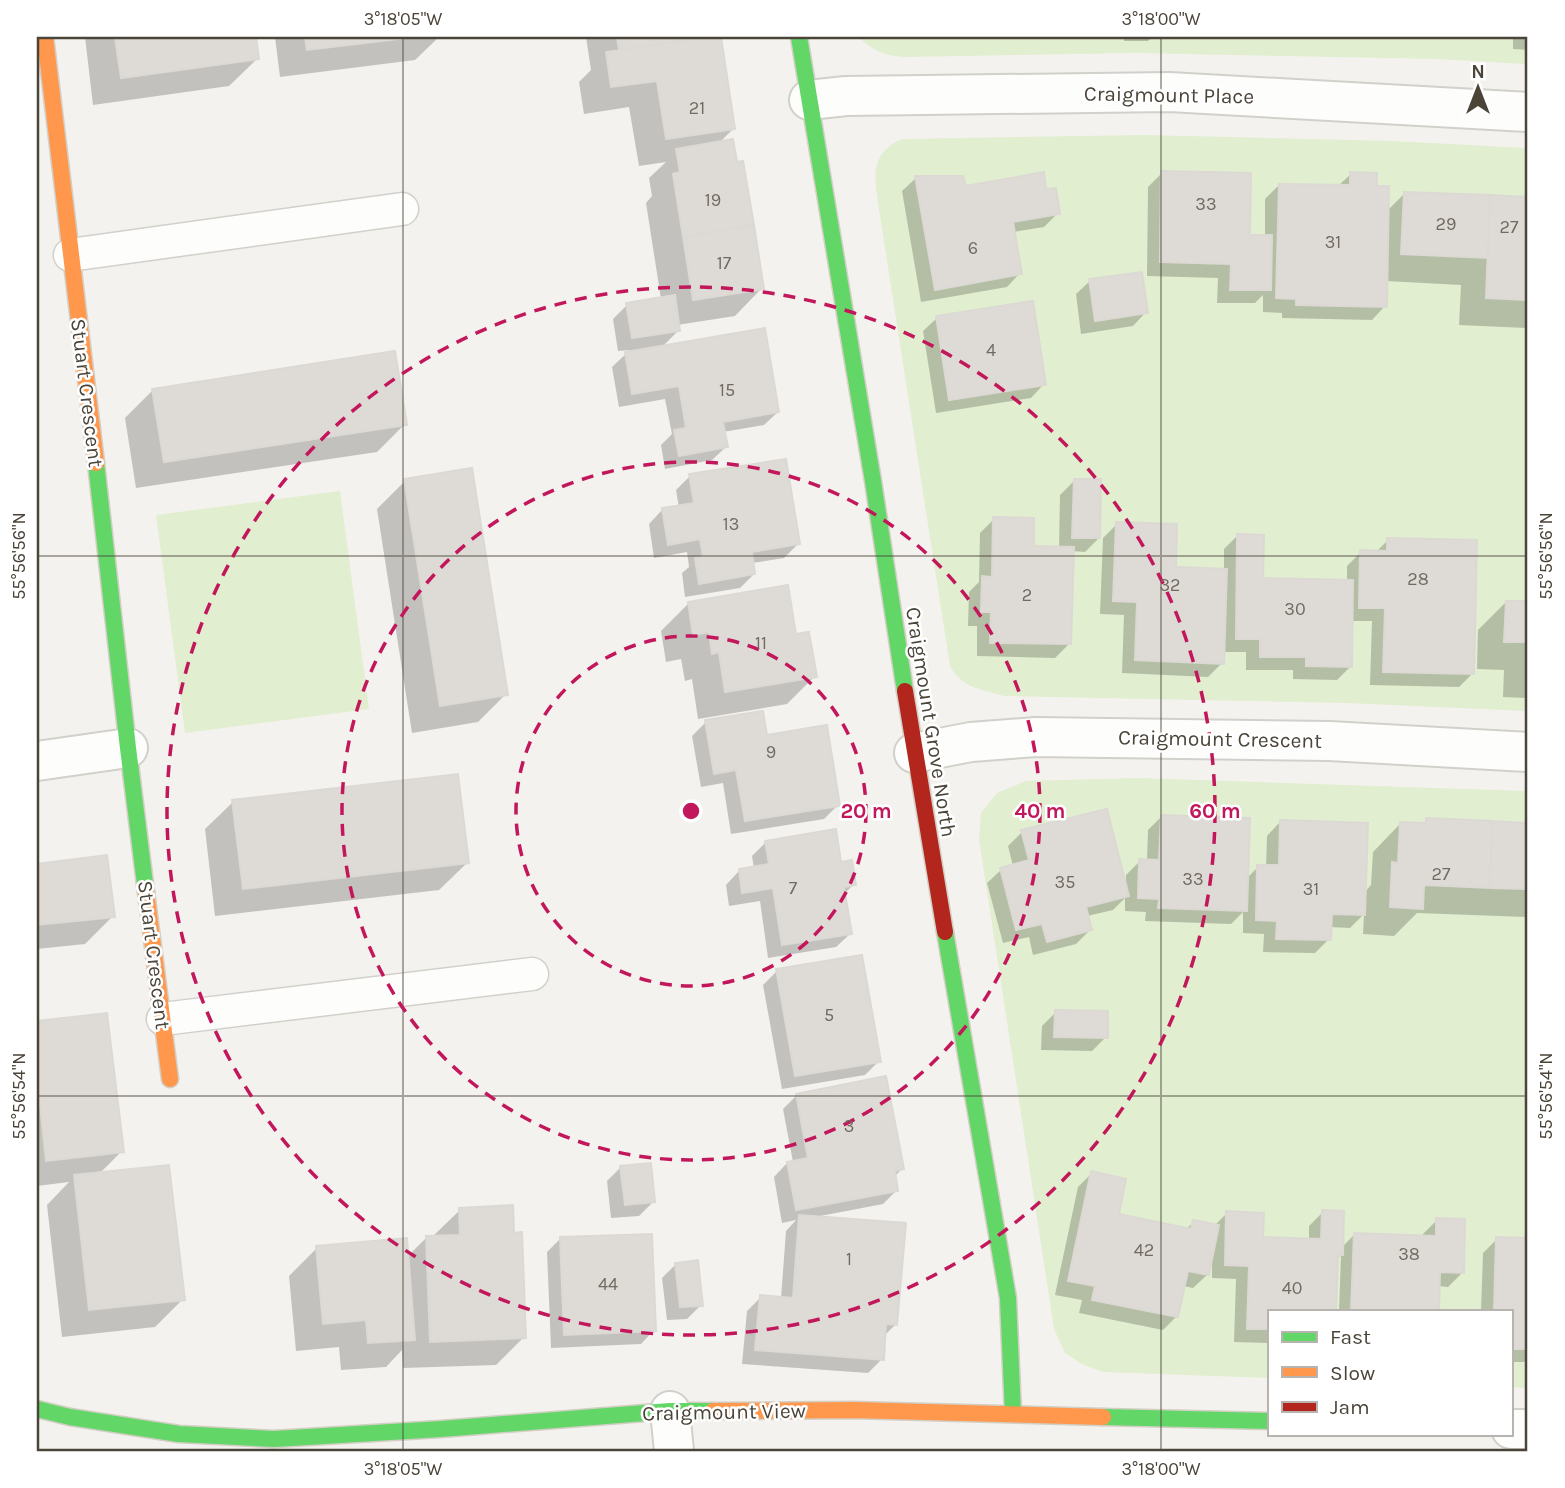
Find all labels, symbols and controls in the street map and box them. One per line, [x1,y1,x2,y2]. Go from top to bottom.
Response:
text: 3°18'05"W [364,8,442,30]
text: 3°18'00"W [1121,8,1201,30]
north arrow [1442,52,1512,122]
text: N [1471,61,1485,83]
street label: Craigmount Place [1084,82,1254,108]
house number: 21 [689,97,705,119]
house number: 19 [705,189,721,211]
house number: 33 [1195,193,1217,215]
house number: 29 [1436,213,1456,235]
house number: 27 [1500,216,1519,238]
house number: 31 [1325,231,1341,253]
house number: 6 [968,237,978,259]
house number: 17 [717,252,732,274]
street label: Stuart Crescent [66,317,108,469]
house number: 4 [986,339,996,361]
house number: 15 [719,379,735,401]
text: 55°56'56"N [8,512,30,600]
text: 55°56'56"N [1535,512,1557,600]
house number: 13 [723,513,739,535]
house number: 28 [1407,568,1429,590]
house number: 32 [1159,574,1181,596]
house number: 2 [1022,584,1032,606]
house number: 30 [1284,598,1306,620]
street label: Craigmount Grove North [901,605,961,839]
house number: 11 [755,632,767,654]
street label: Craigmount Crescent [1118,725,1322,753]
house number: 9 [766,741,776,763]
centre of rings [679,799,703,823]
text: 20 m [840,799,892,823]
text: 40 m [1014,799,1066,823]
text: 60 m [1189,799,1241,823]
house number: 27 [1432,863,1451,885]
house number: 33 [1182,868,1204,890]
house number: 35 [1055,871,1075,893]
house number: 7 [789,877,798,899]
house number: 31 [1303,878,1319,900]
street label: Stuart Crescent [133,879,175,1031]
house number: 5 [824,1004,834,1026]
text: 55°56'54"N [8,1052,30,1140]
text: 55°56'54"N [1535,1052,1557,1140]
house number: 3 [844,1115,854,1137]
house number: 42 [1134,1239,1154,1261]
house number: 38 [1398,1243,1420,1265]
house number: 1 [846,1248,852,1270]
house number: 44 [598,1273,618,1295]
house number: 40 [1282,1277,1302,1299]
legend [1268,1310,1512,1436]
text: Fast [1330,1325,1371,1349]
text: Slow [1330,1361,1375,1385]
text: Jam [1330,1395,1370,1419]
street label: Craigmount View [642,1399,806,1425]
text: 3°18'05"W [364,1458,442,1480]
text: 3°18'00"W [1121,1458,1201,1480]

